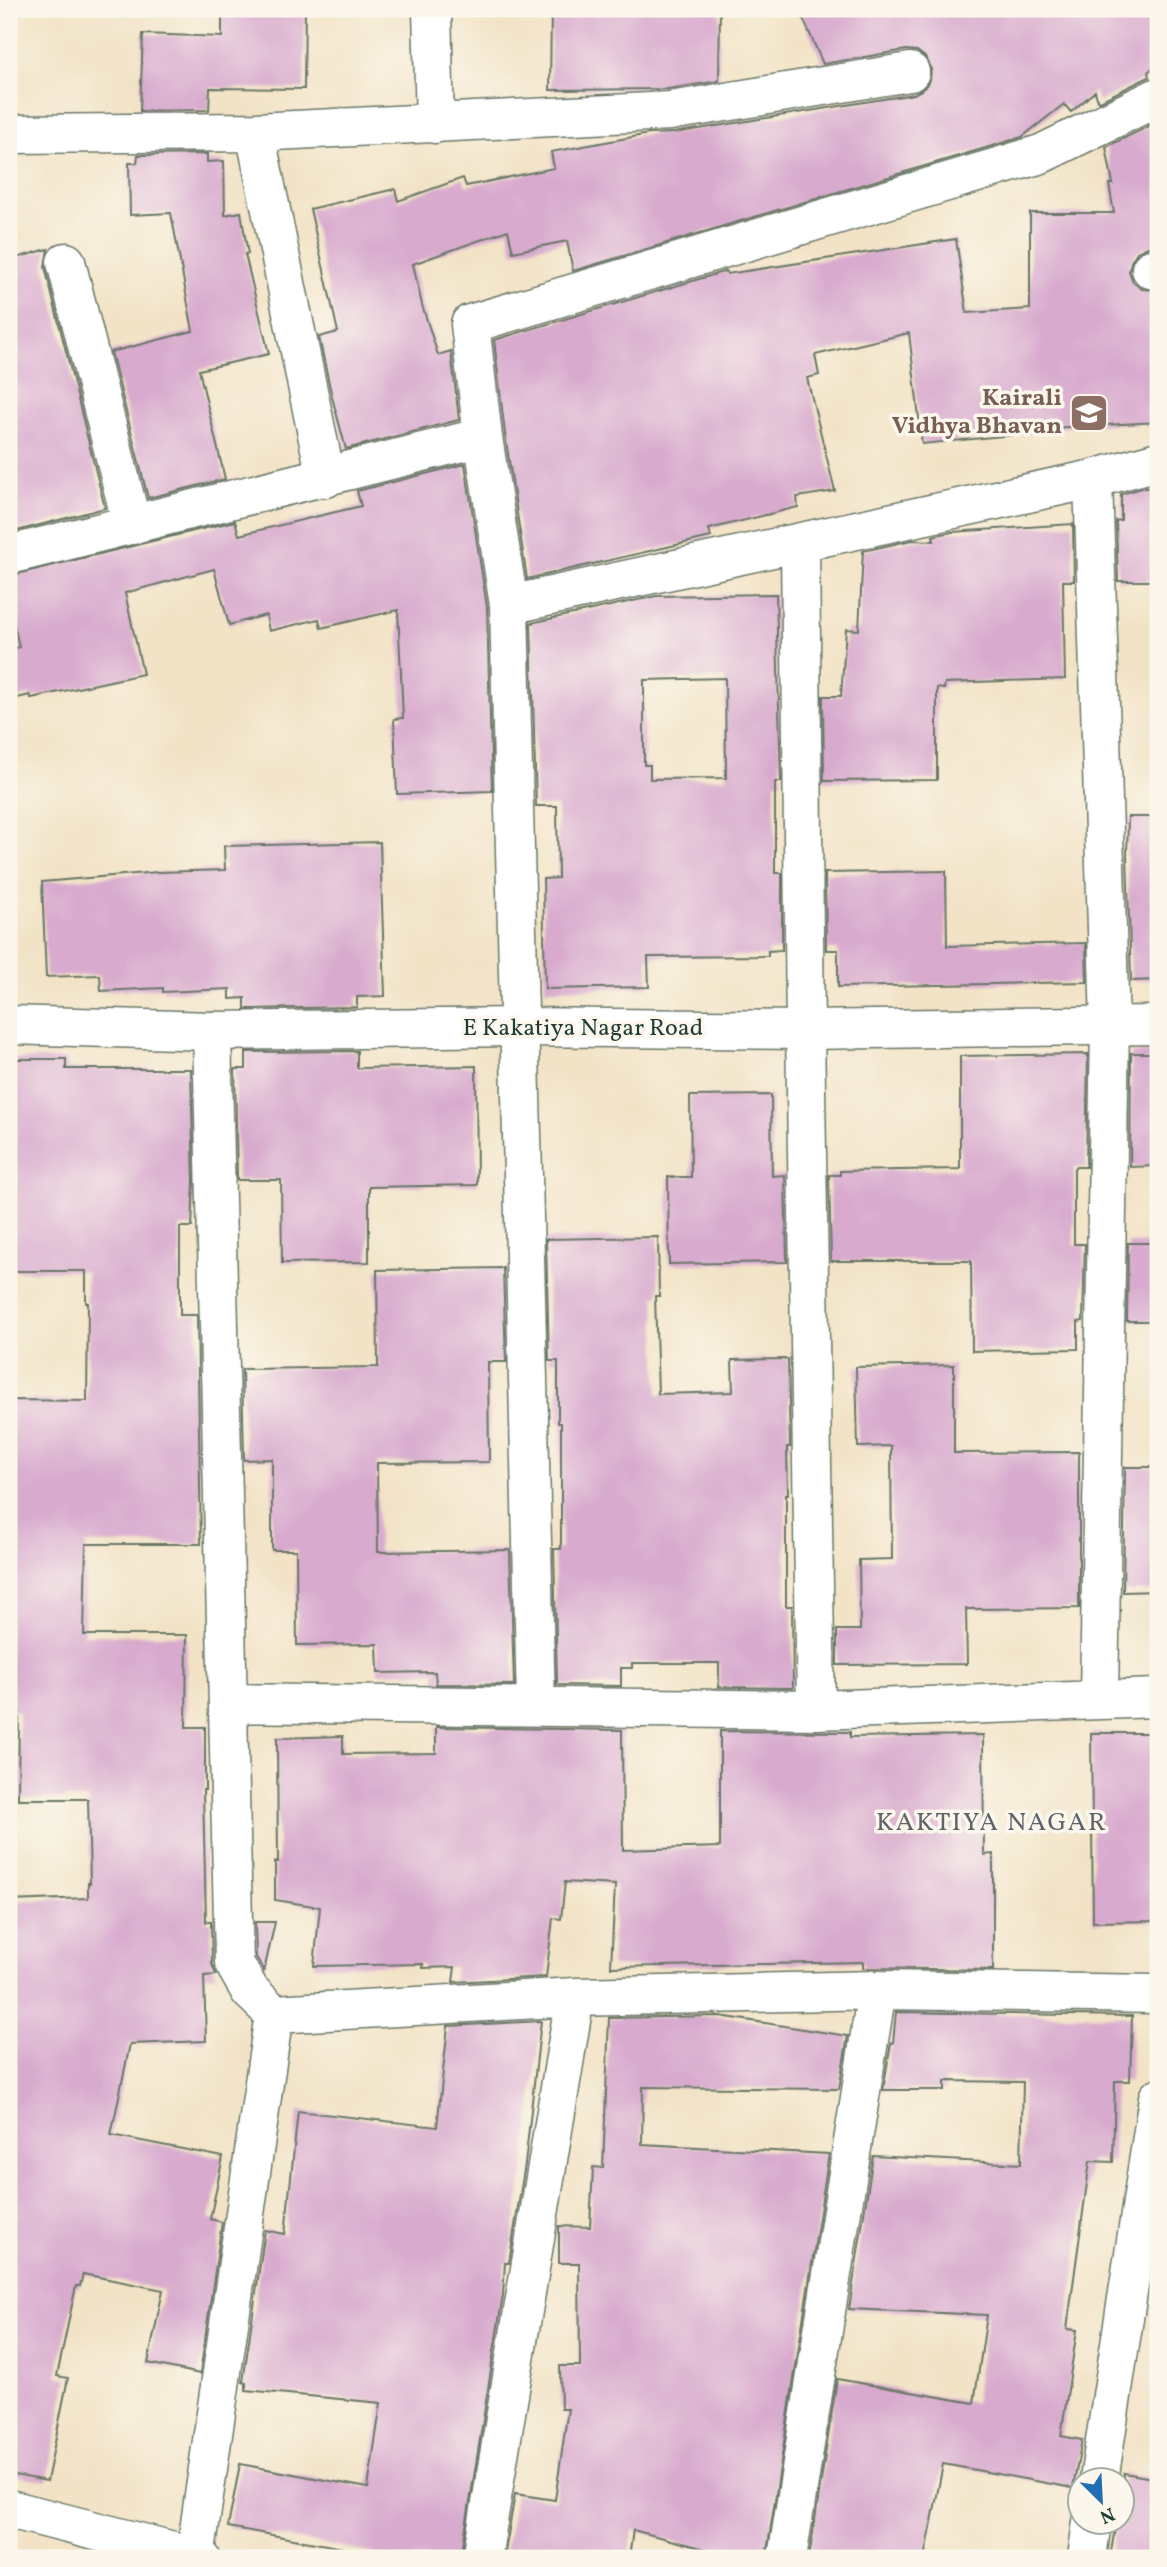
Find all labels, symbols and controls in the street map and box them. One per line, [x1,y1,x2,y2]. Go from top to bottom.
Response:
place label: Kairali Vidhya Bhavan [892,382,1062,444]
school or university icon: Kairali Vidhya Bhavan [1068,392,1110,434]
street label: E Kakatiya Nagar Road [463,1012,703,1046]
district label: KAKTIYA NAGAR [876,1805,1108,1841]
north arrow [1066,2466,1136,2536]
text: N [1095,2500,1119,2529]

